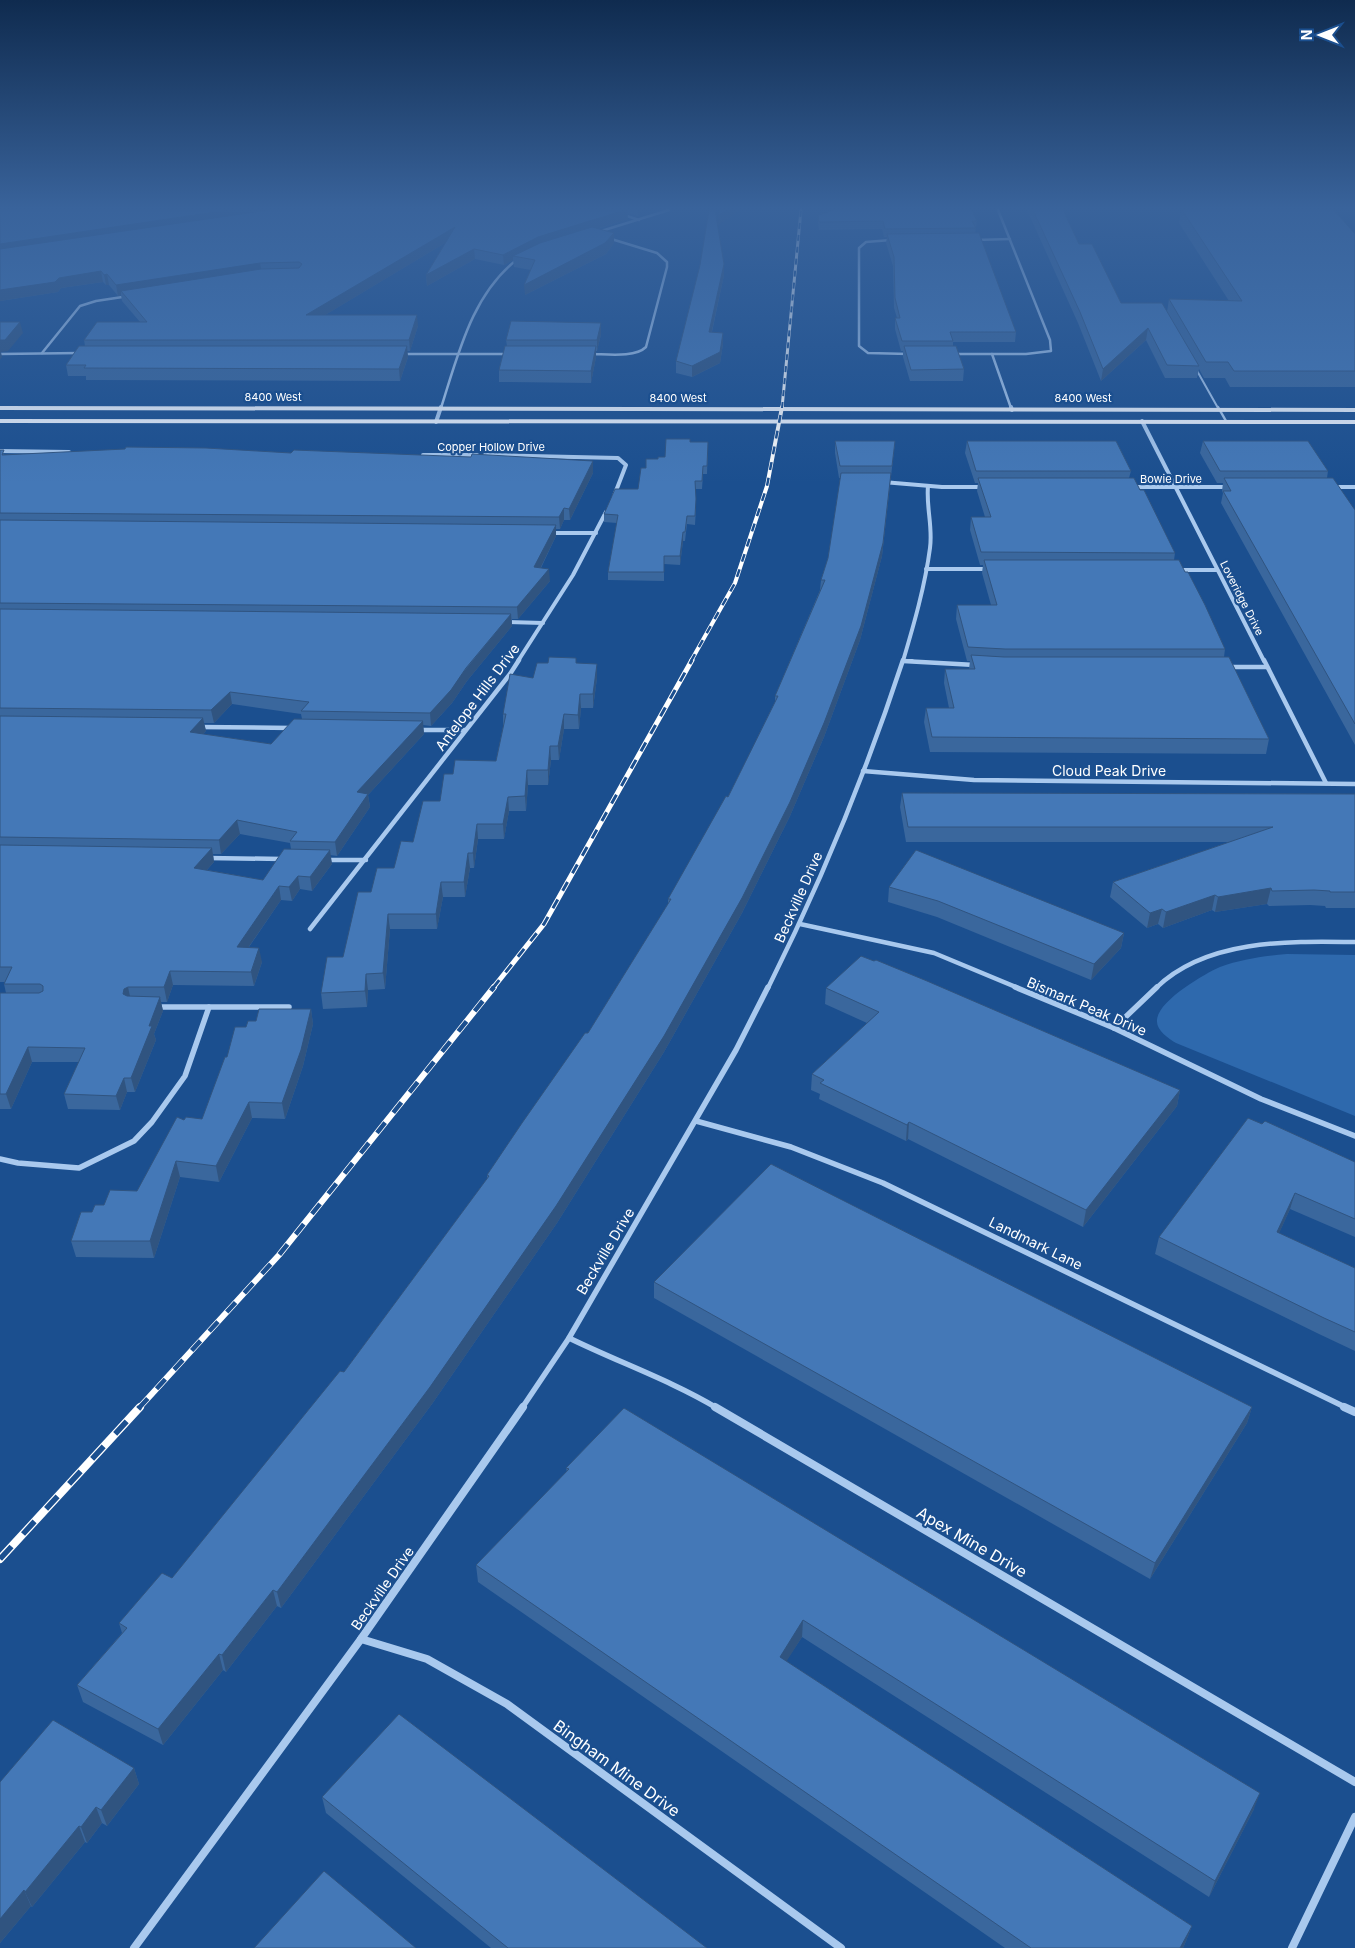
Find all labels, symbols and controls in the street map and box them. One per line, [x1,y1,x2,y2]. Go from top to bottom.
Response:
north arrow [1295,10,1345,60]
text: N [1298,30,1315,40]
street label: 8400 West [245,390,302,404]
street label: 8400 West [650,391,707,405]
street label: 8400 West [1055,391,1112,405]
street label: Copper Hollow Drive [437,440,545,454]
street label: Bowie Drive [1140,472,1202,486]
street label: Loveridge Drive [1217,558,1267,638]
street label: Antelope Hills Drive [431,640,523,754]
street label: Cloud Peak Drive [1052,762,1166,779]
street label: Beckville Drive [770,849,826,945]
street label: Bismark Peak Drive [1025,973,1149,1039]
street label: Beckville Drive [573,1205,637,1297]
street label: Landmark Lane [986,1213,1086,1273]
street label: Apex Mine Drive [913,1502,1031,1582]
street label: Beckville Drive [347,1543,417,1633]
street label: Bingham Mine Drive [550,1715,684,1821]

